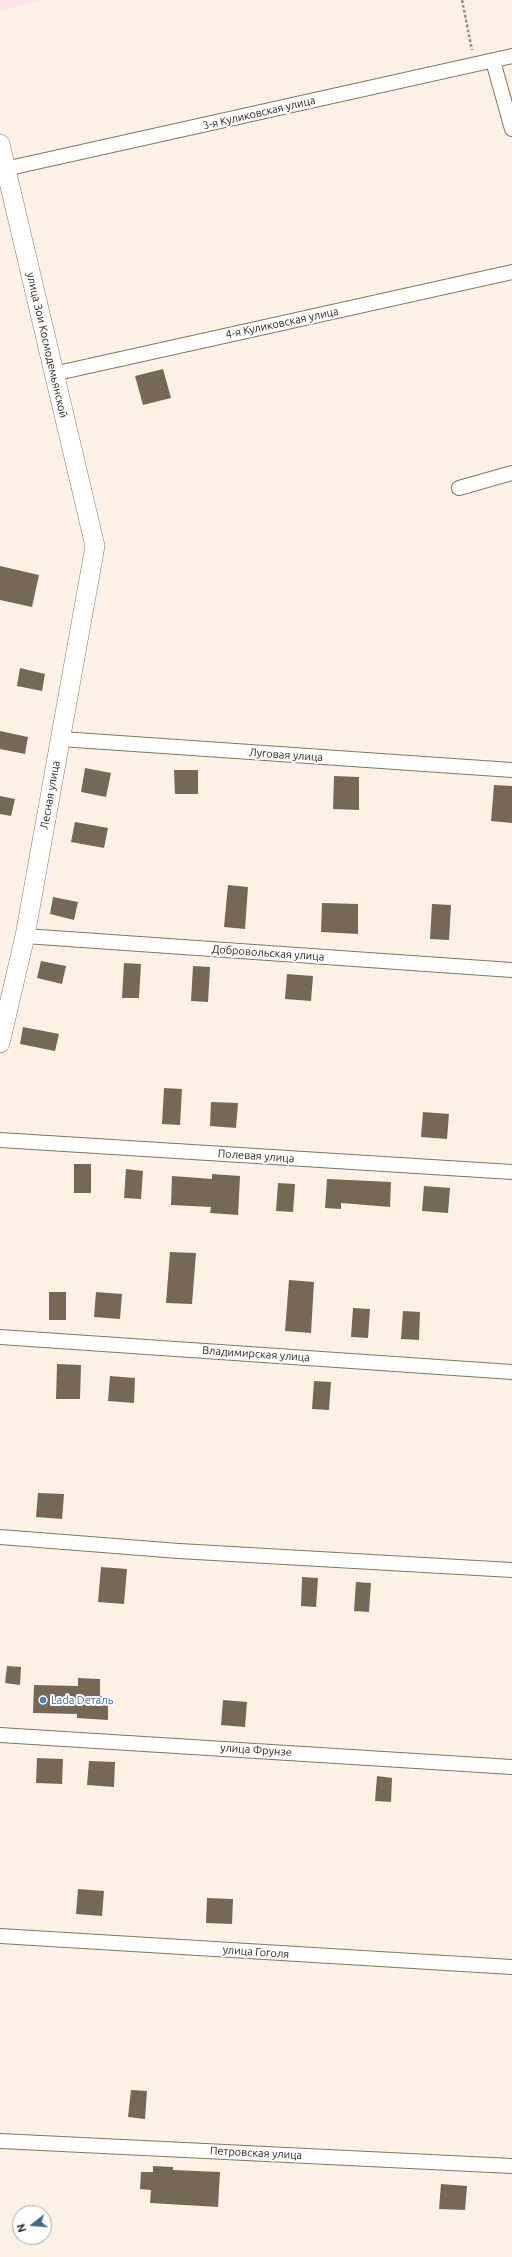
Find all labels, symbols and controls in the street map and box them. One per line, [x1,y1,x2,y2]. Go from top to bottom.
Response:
street label: 3-я Куликовская улица [201,94,317,132]
street label: улица Зои Космодемьянской [24,271,70,419]
street label: 4-я Куликовская улица [224,305,340,341]
street label: Луговая улица [249,746,323,764]
street label: Лесная улица [37,760,63,830]
street label: Добровольская улица [211,942,325,964]
street label: Полевая улица [217,1147,295,1165]
street label: Владимирская улица [202,1344,310,1364]
place label: Lada Dеталь [51,1693,113,1707]
marker: Lada Dеталь [38,1695,48,1705]
street label: улица Фрунзе [220,1741,292,1759]
street label: улица Гоголя [222,1943,290,1961]
street label: Петровская улица [209,2144,303,2162]
north arrow [12,2205,52,2245]
text: N [15,2223,28,2234]

